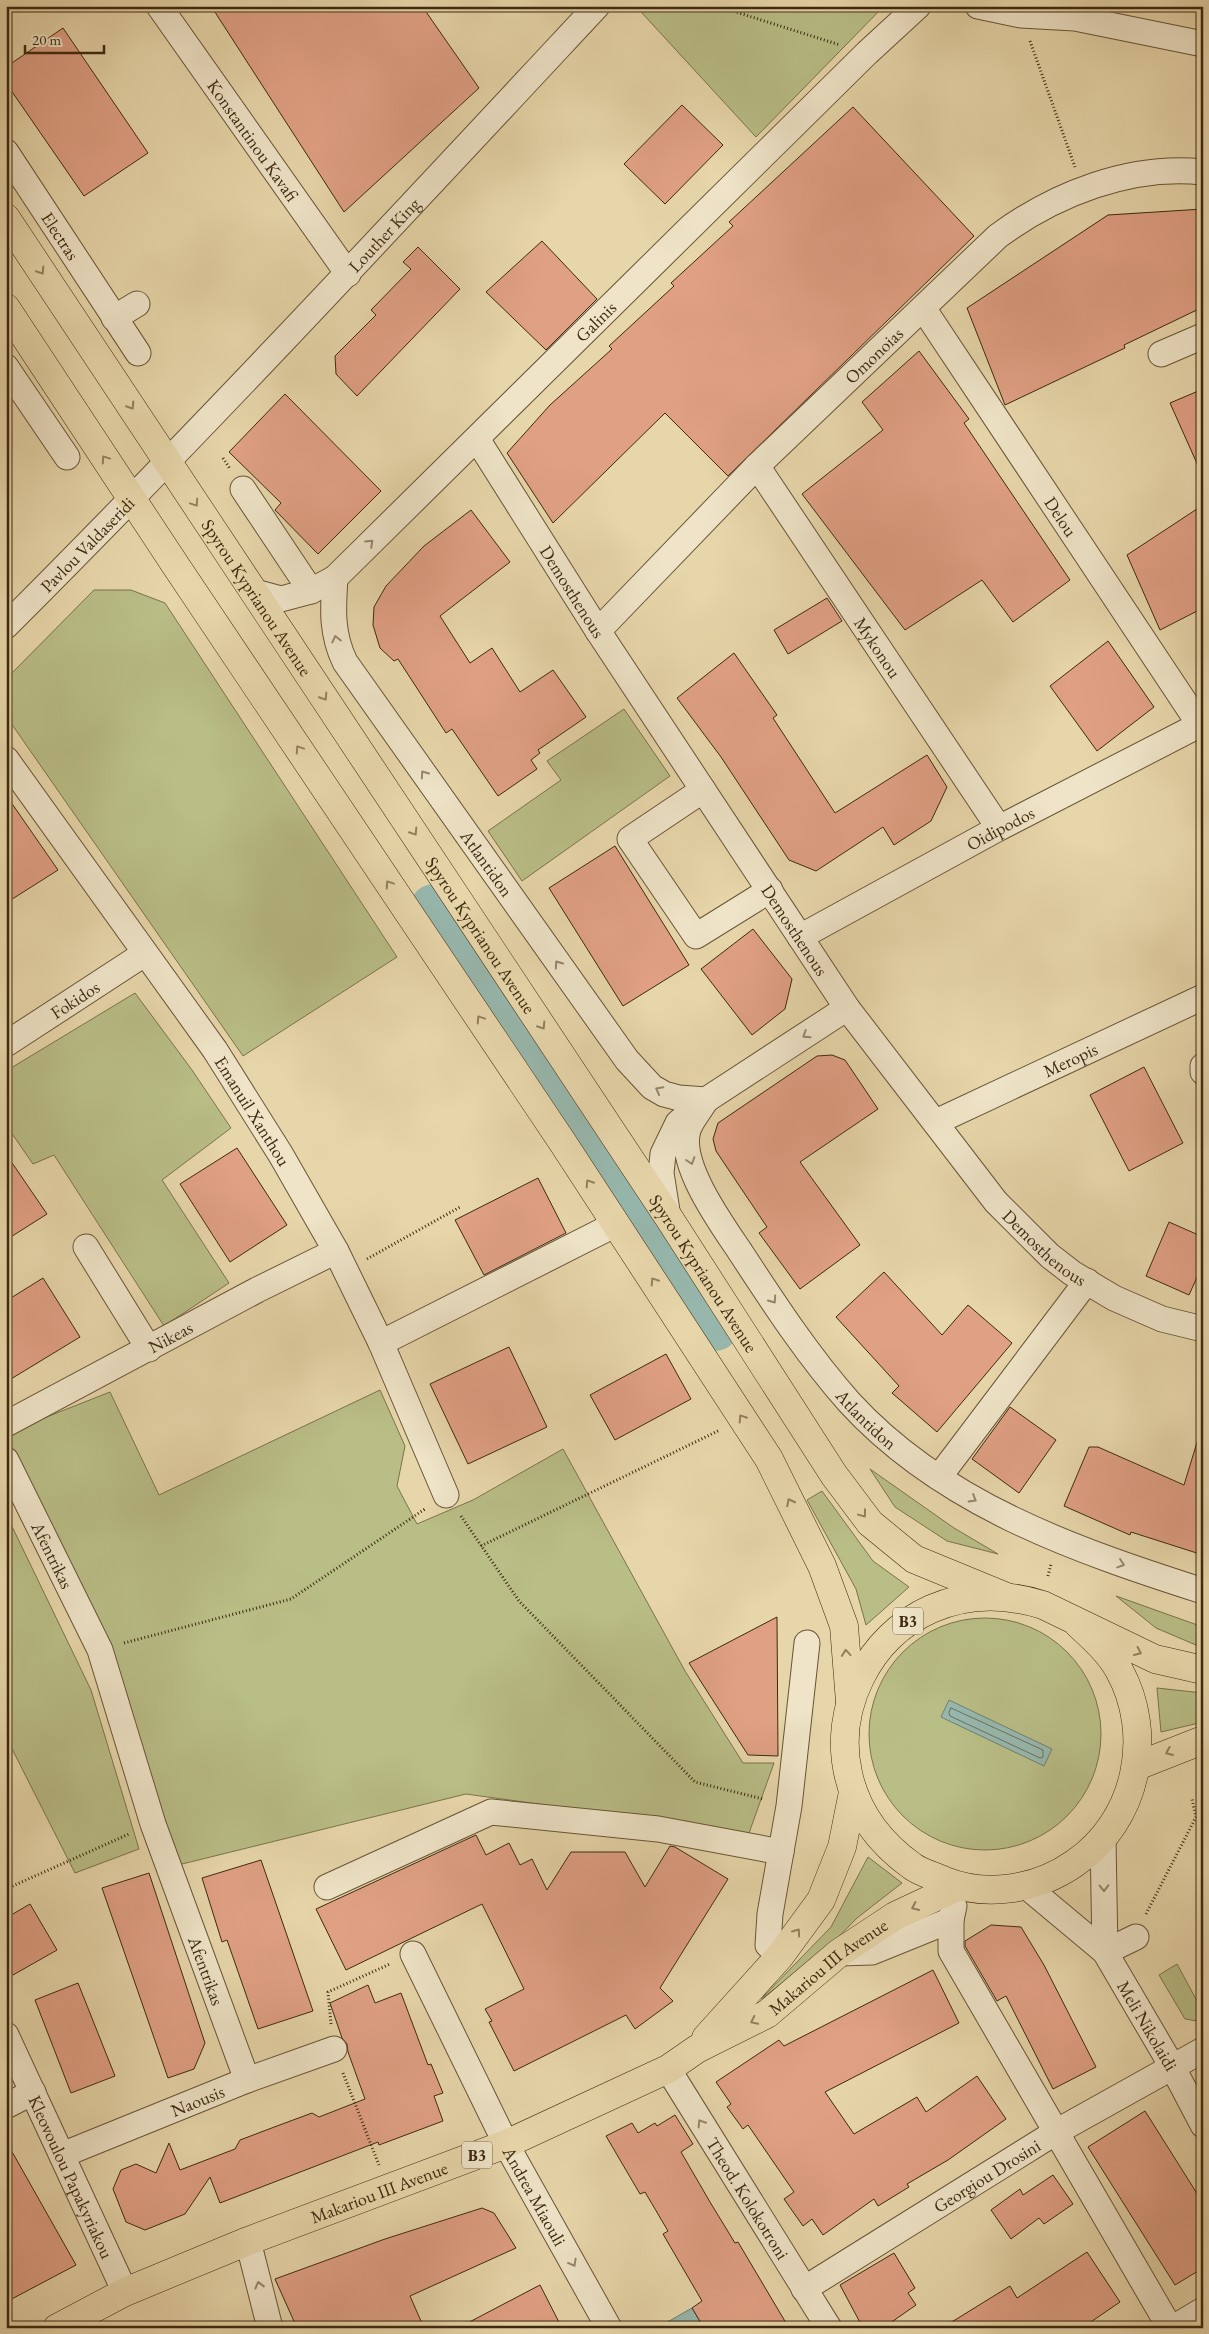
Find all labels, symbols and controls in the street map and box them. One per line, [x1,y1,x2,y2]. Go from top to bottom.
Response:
scale bar [25,22,104,54]
text: 20 m [32,30,61,49]
street label: Konstantinou Kavafi [203,75,304,205]
street label: Louther King [343,192,424,277]
street label: Electras [37,207,85,264]
one-way arrow [35,265,44,275]
street label: Galinis [570,296,621,346]
street label: Omonoias [839,321,908,388]
one-way arrow [125,401,134,410]
one-way arrow [102,455,112,464]
street label: Pavlou Valdaseridi [35,491,139,597]
street label: Delou [1040,492,1083,541]
one-way arrow [189,497,198,507]
street label: Spyrou Kyprianou Avenue [197,514,318,680]
one-way arrow [364,540,373,549]
street label: Demosthenous [535,541,611,642]
street label: Mykonou [850,612,907,683]
one-way arrow [331,634,342,643]
one-way arrow [318,691,327,700]
one-way arrow [295,745,305,754]
one-way arrow [421,770,430,780]
street label: Oidipodos [962,800,1038,855]
street label: Atlantidon [455,824,519,901]
one-way arrow [407,827,417,836]
street label: Spyrou Kyprianou Avenue [421,852,542,1018]
one-way arrow [386,880,395,890]
street label: Demosthenous [757,880,834,980]
one-way arrow [555,961,564,970]
street label: Fokidos [46,975,104,1024]
one-way arrow [476,1015,486,1024]
one-way arrow [536,1020,545,1030]
one-way arrow [803,1029,812,1038]
street label: Meropis [1039,1037,1101,1082]
street label: Emanuil Xanthou [210,1051,296,1170]
one-way arrow [655,1086,664,1096]
one-way arrow [685,1156,695,1164]
one-way arrow [586,1179,596,1188]
street label: Spyrou Kyprianou Avenue [645,1189,763,1356]
street label: Demosthenous [998,1204,1091,1291]
one-way arrow [650,1278,660,1287]
one-way arrow [767,1294,776,1304]
street label: Nikeas [144,1315,196,1358]
street label: Atlantidon [831,1383,902,1454]
one-way arrow [739,1414,748,1423]
one-way arrow [967,1492,976,1502]
one-way arrow [786,1498,796,1507]
one-way arrow [858,1508,866,1517]
street label: Afentrikas [26,1517,79,1592]
one-way arrow [1117,1558,1125,1568]
road number: B3 [893,1608,923,1634]
one-way arrow [1133,1645,1142,1656]
one-way arrow [841,1649,852,1657]
one-way arrow [1165,1746,1174,1757]
one-way arrow [1099,1884,1109,1892]
one-way arrow [911,1901,920,1911]
street label: Makariou III Avenue [763,1913,892,2020]
one-way arrow [791,1928,800,1938]
street label: Afentrikas [183,1932,230,2008]
street label: Meli Nikolaidi [1113,1976,1184,2075]
one-way arrow [750,2015,759,2025]
street label: Naousis [167,2079,228,2121]
street label: Kleovoulou Papakyriakou [24,2091,119,2262]
one-way arrow [698,2119,708,2128]
street label: Theod. Kolokotroni [702,2133,795,2264]
street label: Georgiou Drosini [929,2133,1045,2217]
street label: Andrea Miaouli [498,2141,572,2250]
road number: B3 [462,2142,492,2168]
street label: Makariou III Avenue [307,2156,451,2228]
one-way arrow [566,2258,576,2267]
one-way arrow [254,2280,265,2289]

